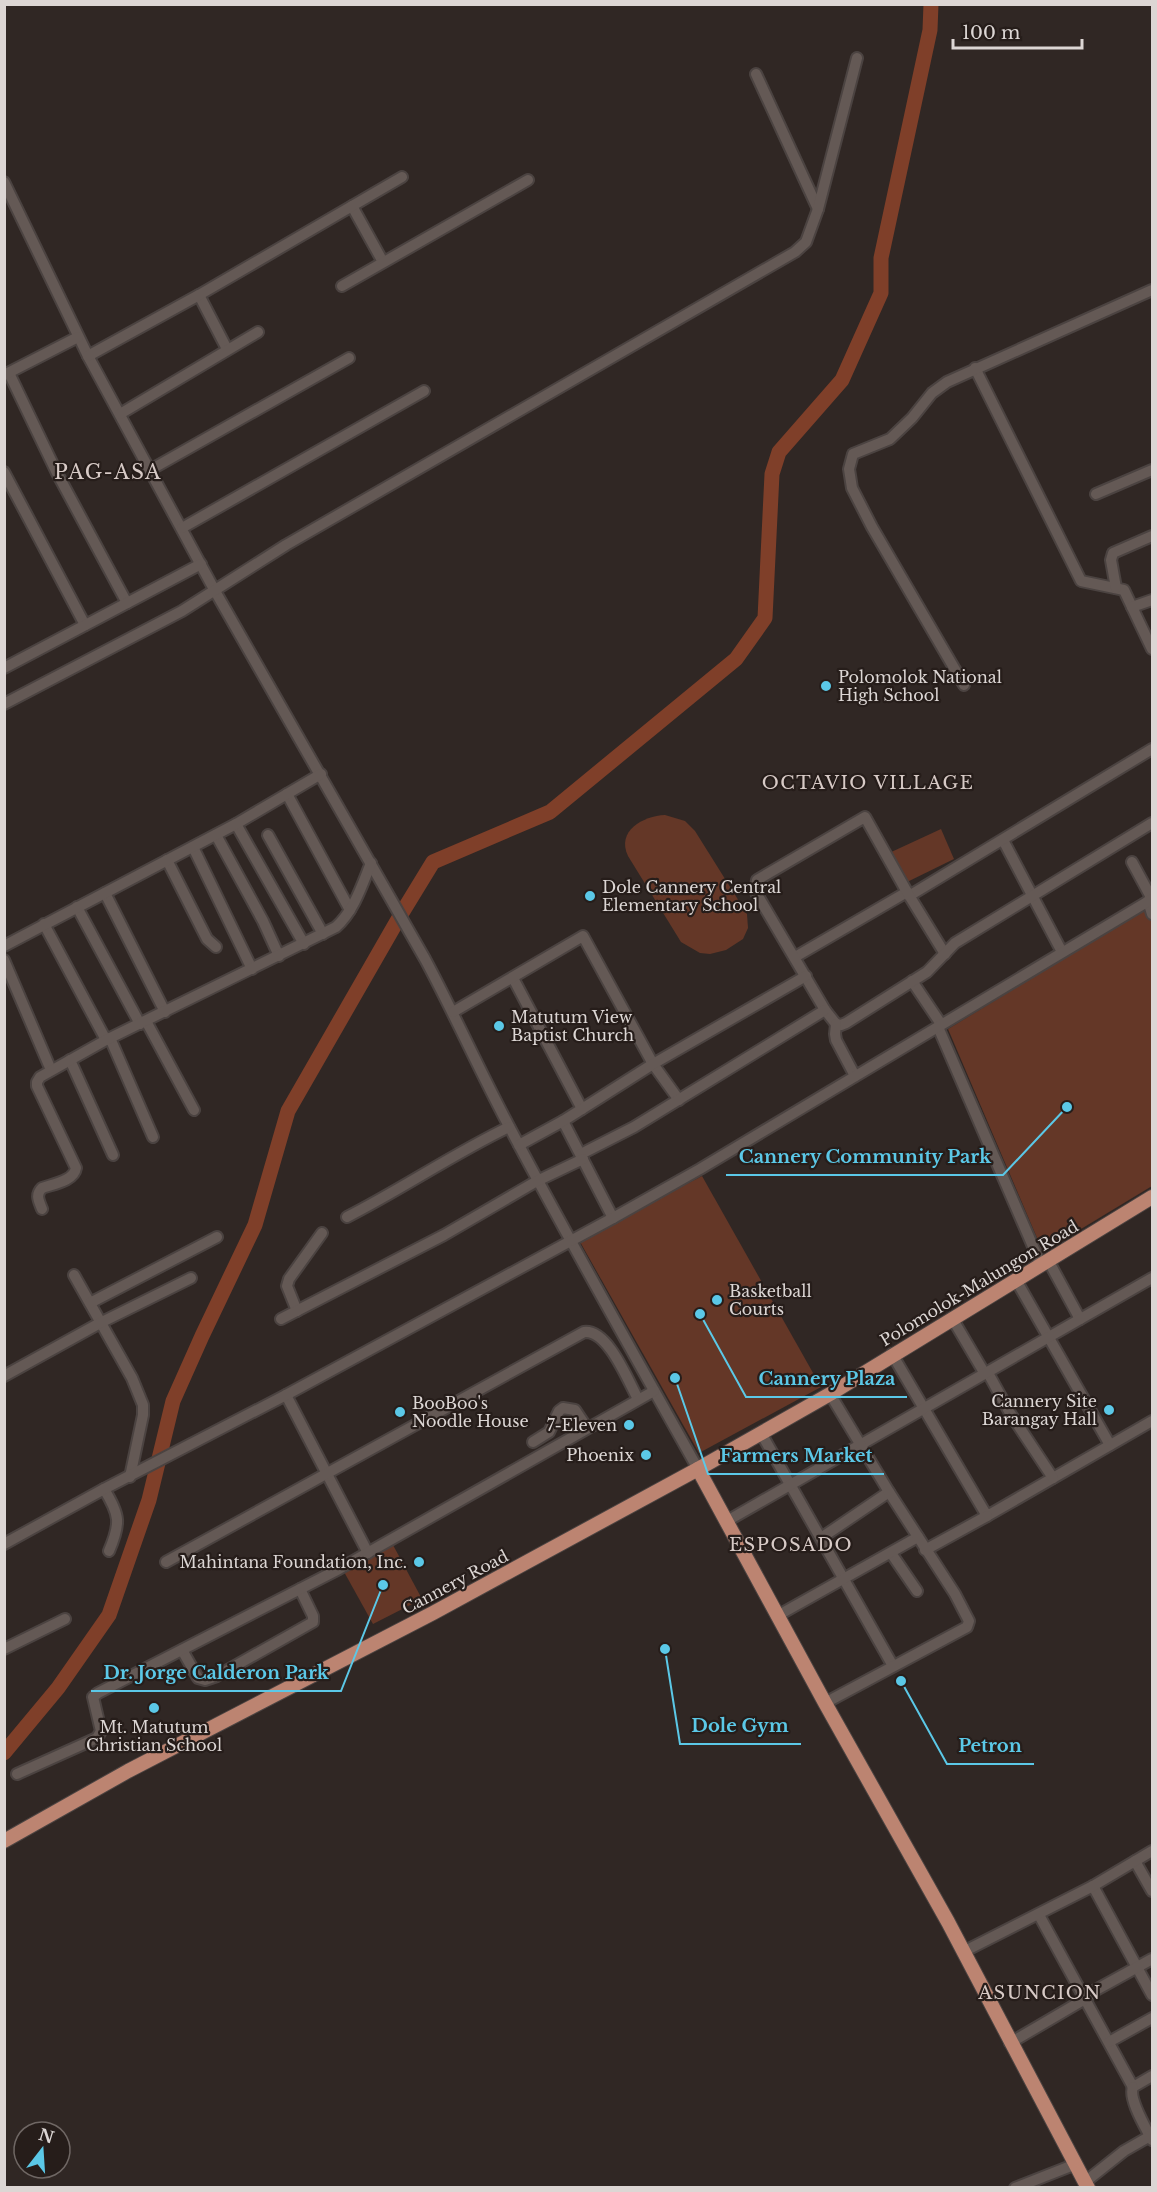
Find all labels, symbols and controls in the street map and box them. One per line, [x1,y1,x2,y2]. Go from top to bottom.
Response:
scale bar [953,12,1082,50]
text: 100 m [962,22,1020,44]
district label: PAG-ASA [54,460,162,484]
place label: Polomolok National High School [838,667,1002,705]
marker: Polomolok National High School [819,679,833,693]
district label: OCTAVIO VILLAGE [762,772,974,794]
place label: Dole Cannery Central Elementary School [602,877,781,915]
marker: Dole Cannery Central Elementary School [583,889,597,903]
place label: Matutum View Baptist Church [511,1007,634,1045]
marker: Matutum View Baptist Church [492,1019,506,1033]
callout: Cannery Community Park [726,1139,1003,1175]
text: Cannery Community Park [739,1146,992,1168]
street label: Polomolok-Malungon Road [876,1216,1082,1350]
place label: Basketball Courts [729,1281,812,1319]
marker: Basketball Courts [710,1293,724,1307]
callout: Cannery Plaza [746,1361,907,1397]
text: Cannery Plaza [759,1368,896,1390]
place label: Cannery Site Barangay Hall [982,1391,1097,1429]
place label: BooBoo's Noodle House [412,1393,529,1431]
marker: Cannery Site Barangay Hall [1102,1403,1116,1417]
marker: BooBoo's Noodle House [393,1405,407,1419]
place label: 7-Eleven [547,1415,617,1435]
marker: 7-Eleven [622,1418,636,1432]
callout: Farmers Market [708,1438,884,1474]
place label: Phoenix [566,1445,634,1465]
text: Farmers Market [720,1445,872,1467]
marker: Phoenix [639,1448,653,1462]
district label: ESPOSADO [729,1534,853,1556]
street label: Cannery Road [398,1546,512,1618]
place label: Mahintana Foundation, Inc. [180,1552,407,1572]
marker: Mahintana Foundation, Inc. [412,1555,426,1569]
callout: Dr. Jorge Calderon Park [91,1655,341,1691]
text: Dr. Jorge Calderon Park [103,1662,330,1684]
marker: Mt. Matutum Christian School [147,1701,161,1715]
callout: Dole Gym [680,1708,801,1744]
text: Dole Gym [691,1715,789,1737]
place label: Mt. Matutum Christian School [86,1717,222,1755]
callout: Petron [947,1728,1034,1764]
text: Petron [958,1735,1022,1757]
district label: ASUNCION [977,1982,1102,2004]
north arrow [12,2120,72,2180]
text: N [36,2124,57,2147]

